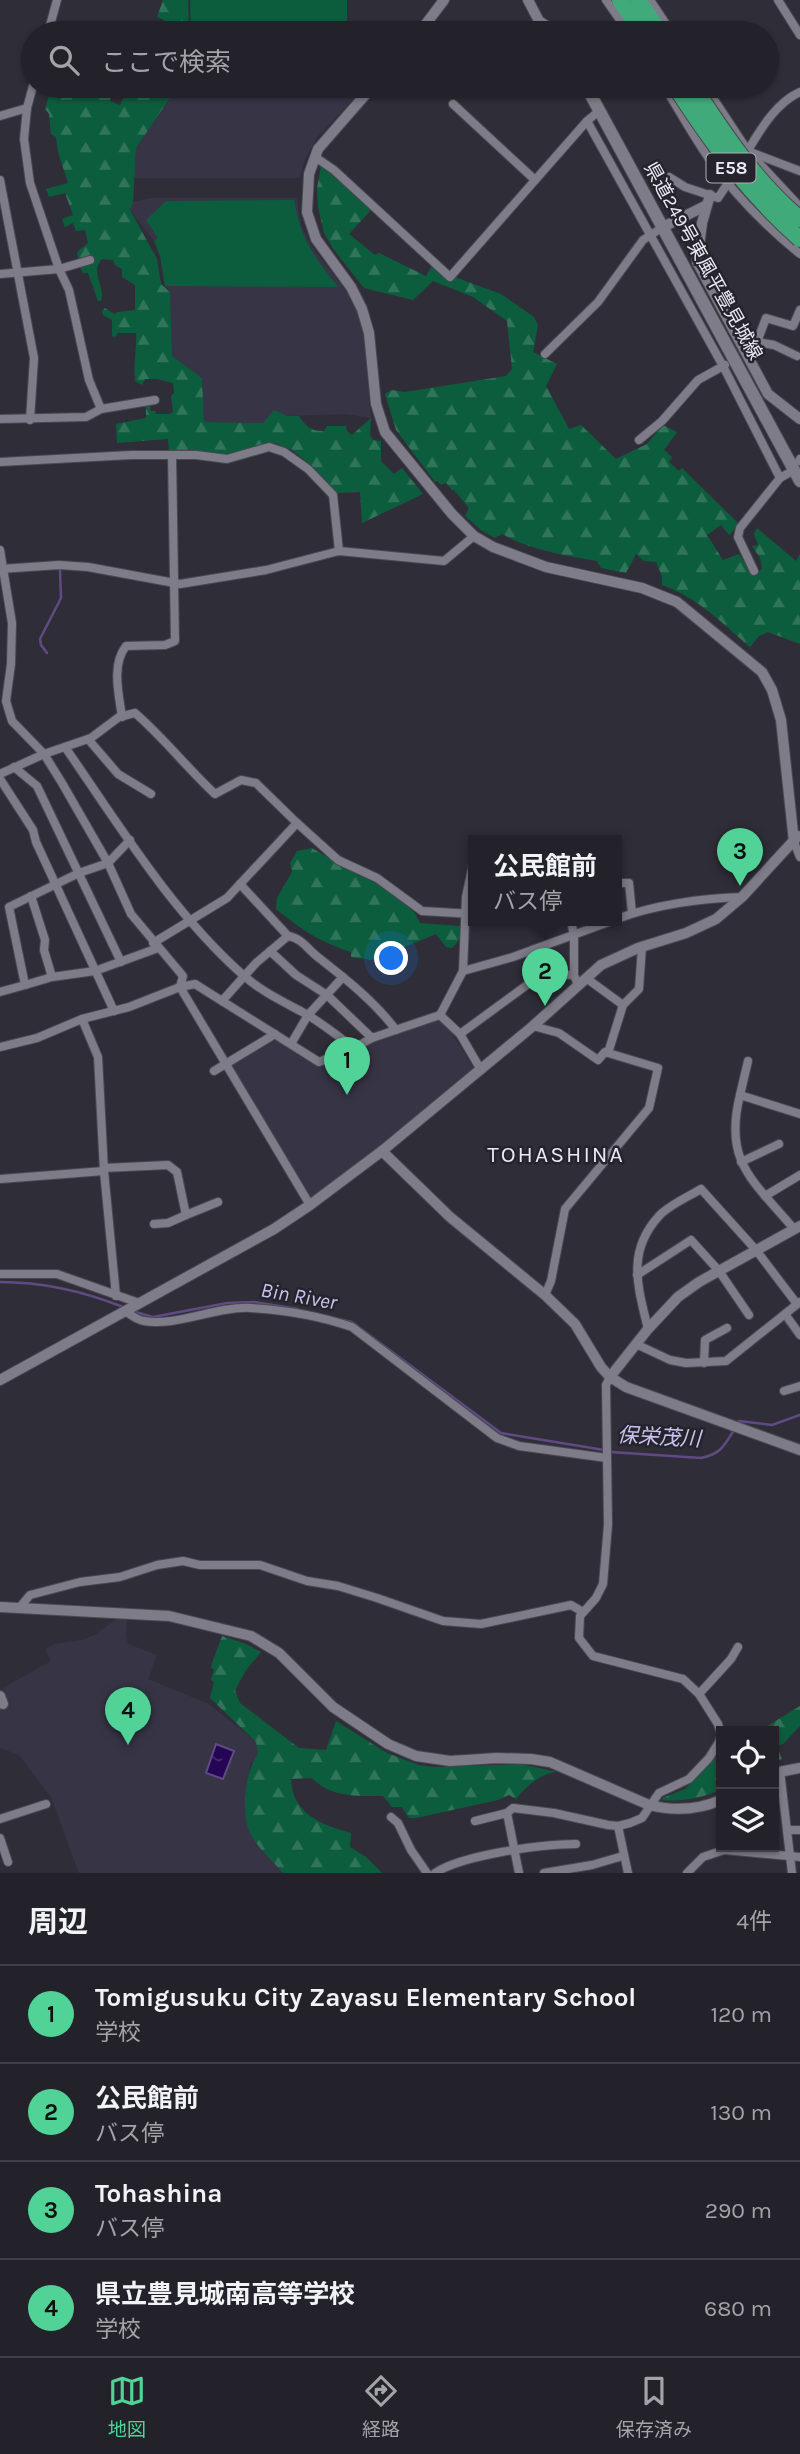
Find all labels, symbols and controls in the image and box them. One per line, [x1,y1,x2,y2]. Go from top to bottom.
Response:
search box [21,21,779,98]
icon: search [45,41,83,79]
text: ここで検索 [101,47,231,78]
road number: E58 [706,154,756,182]
street label: 県道249号東風平豊見城線 [639,158,767,364]
pin: 3 [717,828,763,886]
popup [468,835,622,926]
text: 公民館前 [493,851,597,882]
text: バス停 [493,888,562,915]
your location [374,941,408,975]
pin: 2 [522,948,568,1006]
pin: 1 [324,1037,370,1095]
district label: TOHASHINA [487,1141,625,1168]
water label: Bin River [259,1277,340,1315]
water label: 保栄茂川 [616,1423,704,1451]
pin: 4 [105,1687,151,1745]
map controls [716,1726,779,1852]
button: locate [716,1726,779,1789]
button: layers [716,1789,779,1852]
text: 周辺 [28,1904,88,1940]
text: 4件 [736,1908,772,1935]
text: Tomigusuku City Zayasu Elementary School [95,1982,636,2013]
text: 1 [47,2001,55,2028]
text: 120 m [710,2001,772,2028]
text: 学校 [95,2019,141,2046]
text: 公民館前 [95,2083,199,2114]
text: 2 [44,2099,58,2126]
text: 130 m [710,2099,772,2126]
text: バス停 [95,2120,164,2147]
text: Tohashina [95,2178,222,2209]
text: 3 [44,2197,58,2224]
text: 290 m [705,2197,772,2224]
text: バス停 [95,2215,164,2242]
text: 県立豊見城南高等学校 [95,2279,355,2310]
text: 4 [44,2295,58,2322]
text: 680 m [704,2295,772,2322]
text: 学校 [95,2316,141,2343]
tab: 地図 [108,2372,146,2441]
tab: 経路 [362,2372,400,2441]
tab: 保存済み [616,2372,692,2441]

